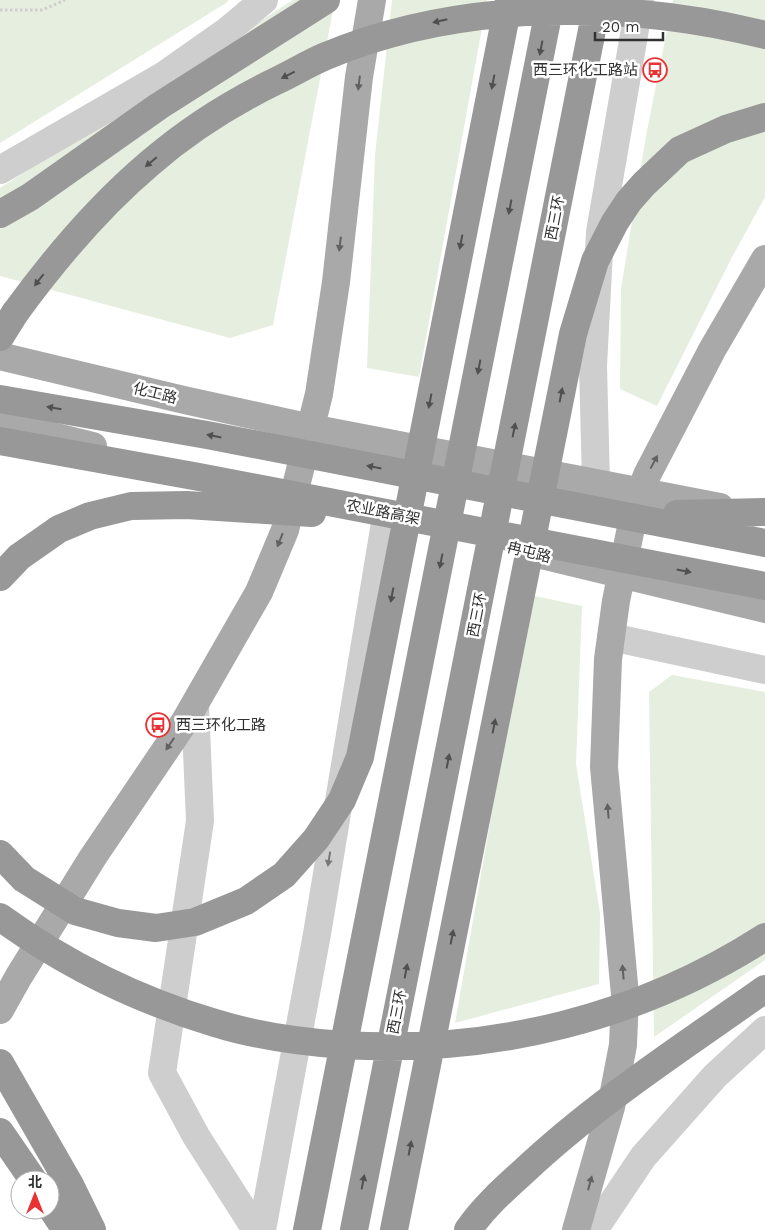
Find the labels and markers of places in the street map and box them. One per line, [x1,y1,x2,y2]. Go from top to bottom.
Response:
bus stop icon: 西三环化工路站 [642,57,668,83]
place label: 西三环化工路站 [533,61,638,79]
bus stop icon: 西三环化工路 [145,712,171,738]
place label: 西三环化工路 [176,716,266,734]

